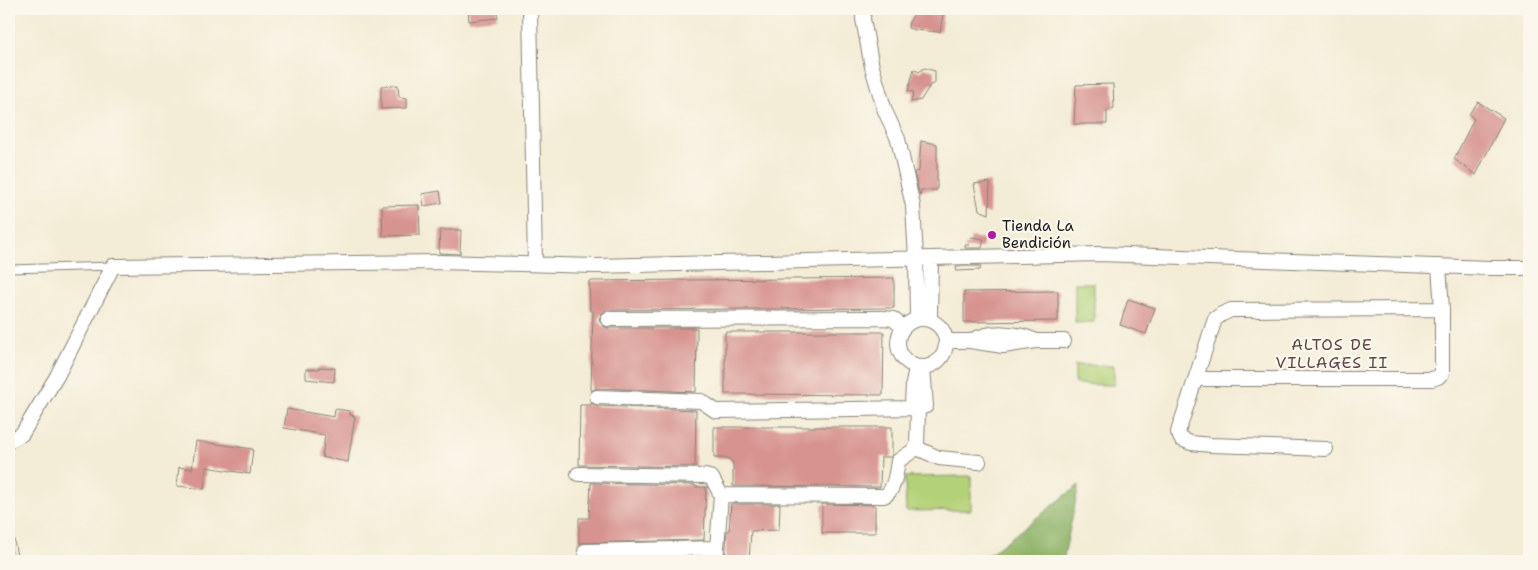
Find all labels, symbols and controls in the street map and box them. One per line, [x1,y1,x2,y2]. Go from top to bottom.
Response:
place label: Tienda La Bendición [1002,216,1075,253]
marker: Tienda La Bendición [986,229,998,241]
district label: ALTOS DE VILLAGES II [1276,334,1388,373]

